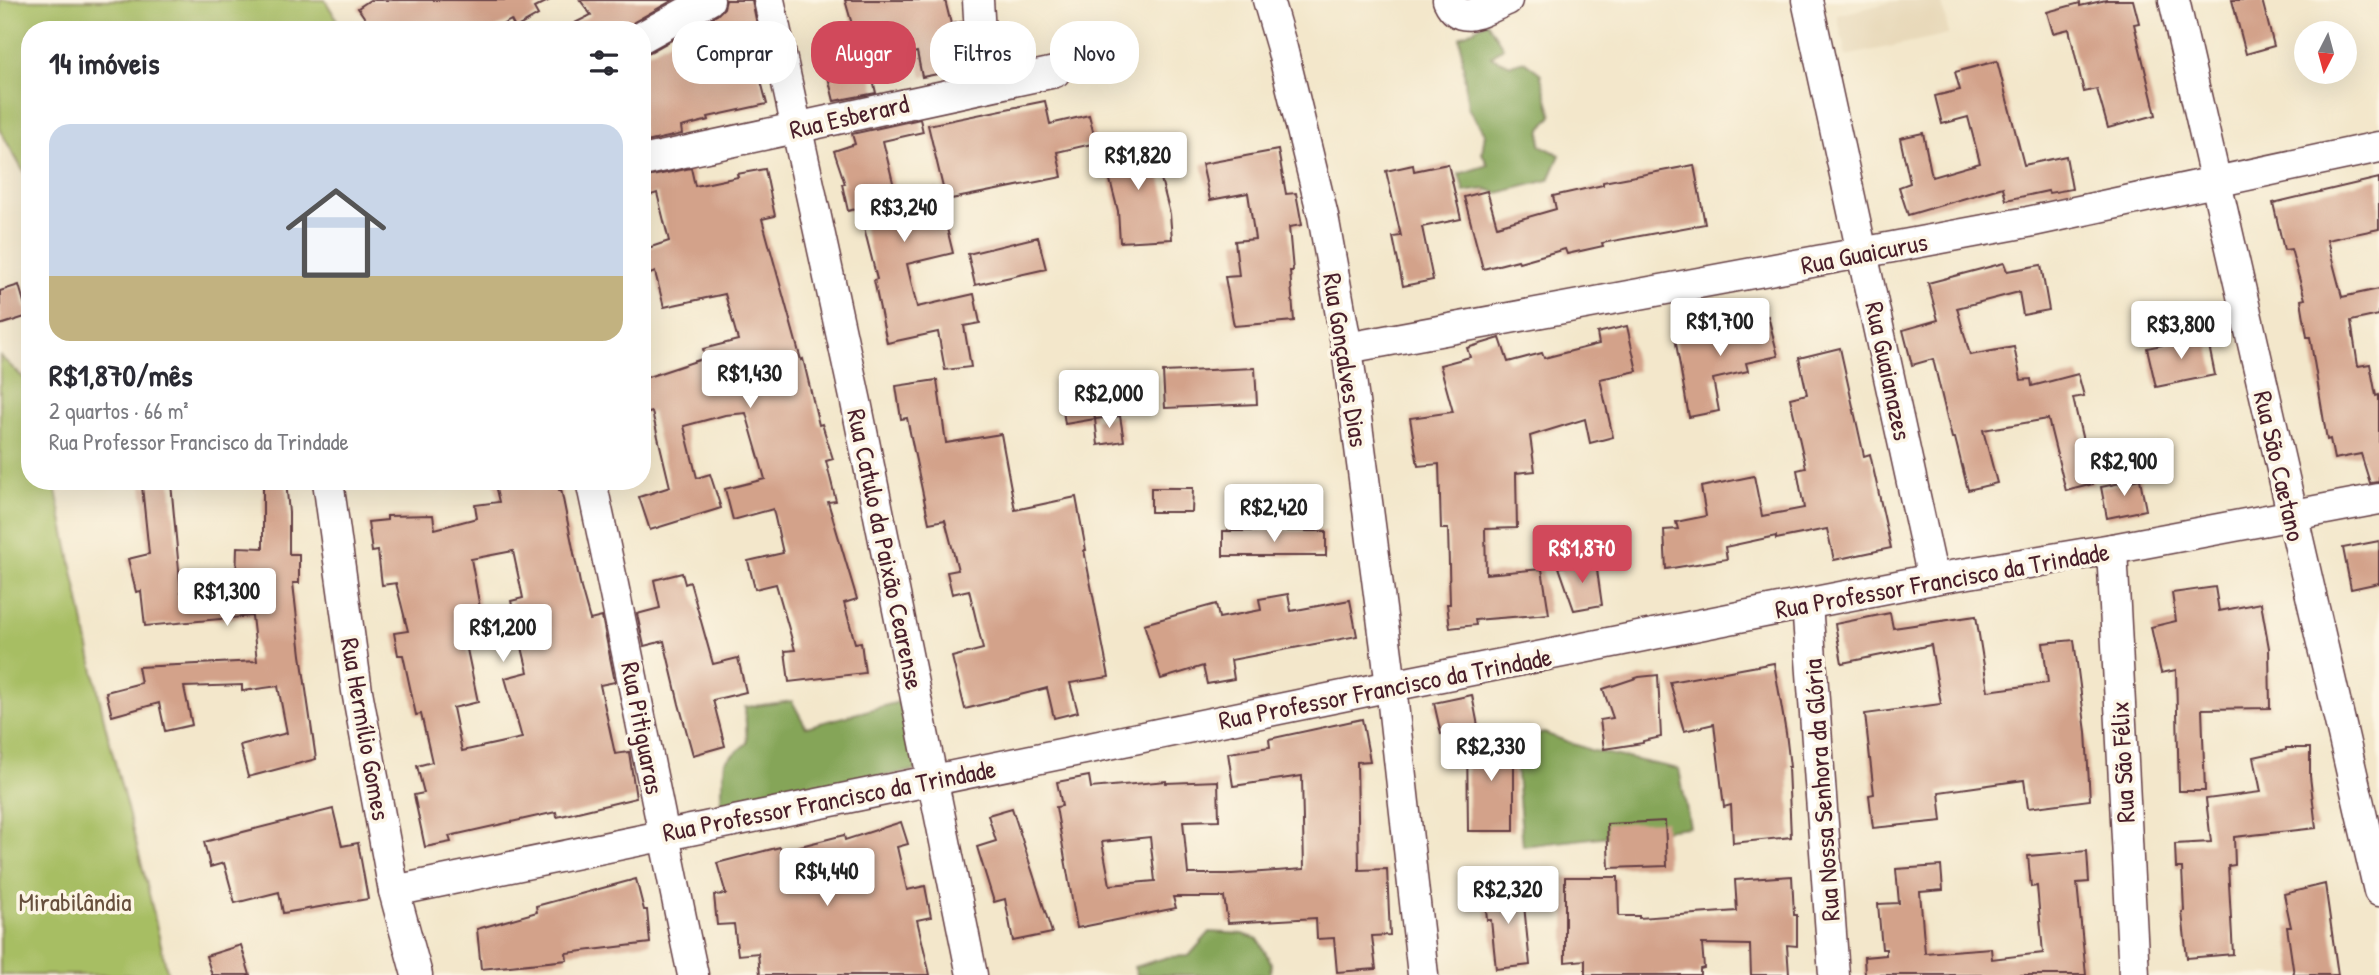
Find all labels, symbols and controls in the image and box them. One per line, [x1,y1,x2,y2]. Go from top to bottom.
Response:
chip: Comprar [672,21,797,84]
chip: Alugar [811,21,916,84]
chip: Filtros [930,21,1036,84]
chip: Novo [1050,21,1139,84]
north arrow [2294,21,2357,84]
map controls [2294,21,2357,84]
text: 14 imóveis [49,43,159,83]
icon: filters [585,44,623,82]
street label: Rua Esberard [786,85,912,147]
pin: R$1,820 [1073,132,1203,192]
text: R$1,820 [1105,139,1171,170]
icon: home [273,170,399,296]
pin: R$3,240 [839,184,969,244]
text: R$3,240 [871,191,937,222]
street label: Rua Guaicurus [1798,224,1930,282]
street label: Rua Gonçalves Dias [1315,271,1377,449]
pin: R$1,700 [1655,298,1785,358]
street label: Rua Guaianazes [1857,298,1921,444]
pin: R$3,800 [2116,302,2246,361]
text: R$1,700 [1686,305,1754,336]
text: R$3,800 [2147,308,2215,339]
pin: R$1,430 [685,350,815,410]
text: R$1,870/mês [49,355,193,395]
text: R$1,430 [718,357,782,388]
pin: R$2,000 [1044,370,1174,430]
text: R$2,000 [1075,377,1143,408]
street label: Rua São Caetano [2246,387,2314,545]
text: 2 quartos · 66 m² [49,395,189,426]
street label: Rua Catulo da Paixão Cearense [839,406,933,692]
text: Rua Professor Francisco da Trindade [49,426,349,457]
pin: R$2,900 [2059,438,2189,498]
text: R$2,900 [2091,445,2157,476]
pin: R$2,420 [1209,484,1339,544]
text: R$2,420 [1240,491,1308,522]
pin: R$1,870 [1517,526,1647,585]
text: R$1,870 [1549,532,1615,563]
street label: Rua Professor Francisco da Trindade [1772,533,2112,627]
pin: R$1,300 [162,568,292,628]
text: R$1,300 [194,575,260,606]
pin: R$1,200 [438,604,568,664]
text: R$1,200 [470,611,536,642]
street label: Rua Hermílio Gomes [333,635,399,823]
street label: Rua Professor Francisco da Trindade [1215,639,1555,737]
street label: Rua Nossa Senhora da Glória [1794,658,1848,922]
street label: Rua Pitiguaras [613,659,673,797]
street label: Rua São Félix [2101,700,2143,824]
pin: R$2,330 [1426,724,1556,783]
text: R$2,330 [1457,730,1525,761]
street label: Rua Professor Francisco da Trindade [659,751,999,849]
pin: R$4,440 [762,848,892,908]
text: R$4,440 [796,855,858,886]
pin: R$2,320 [1443,866,1573,926]
text: R$2,320 [1474,873,1542,904]
park label: Mirabilândia [18,884,132,919]

